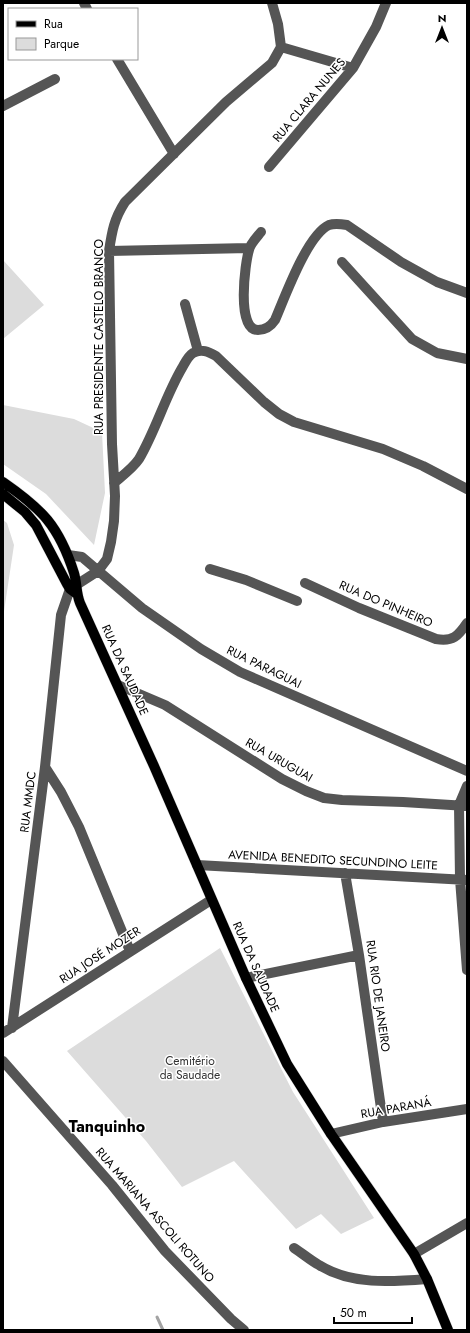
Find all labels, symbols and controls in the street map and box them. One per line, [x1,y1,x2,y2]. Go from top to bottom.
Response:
legend [8,8,138,60]
north arrow [422,8,462,48]
text: N [438,10,446,26]
text: Rua [44,15,63,33]
text: Parque [44,35,79,53]
street label: RUA CLARA NUNES [268,54,350,146]
street label: RUA PRESIDENTE CASTELO BRANCO [90,239,108,435]
street label: RUA DO PINHEIRO [336,576,436,632]
street label: RUA DA SAUDADE [97,622,153,718]
street label: RUA PARAGUAI [223,641,305,693]
street label: RUA URUGUAI [242,733,316,787]
street label: RUA MMDC [15,770,41,834]
street label: AVENIDA BENEDITO SECUNDINO LEITE [228,846,438,874]
street label: RUA DA SAUDADE [228,919,284,1015]
street label: RUA JOSÉ MOZER [56,922,144,988]
street label: RUA RIO DE JANEIRO [361,939,395,1053]
park label: Cemitério da Saudade [160,1052,220,1084]
street label: RUA PARANÁ [359,1093,433,1123]
district label: Tanquinho [69,1115,145,1138]
street label: RUA MARIANA ASCOLI ROTUNO [91,1144,219,1286]
scale bar [334,1299,412,1325]
text: 50 m [340,1304,367,1322]

